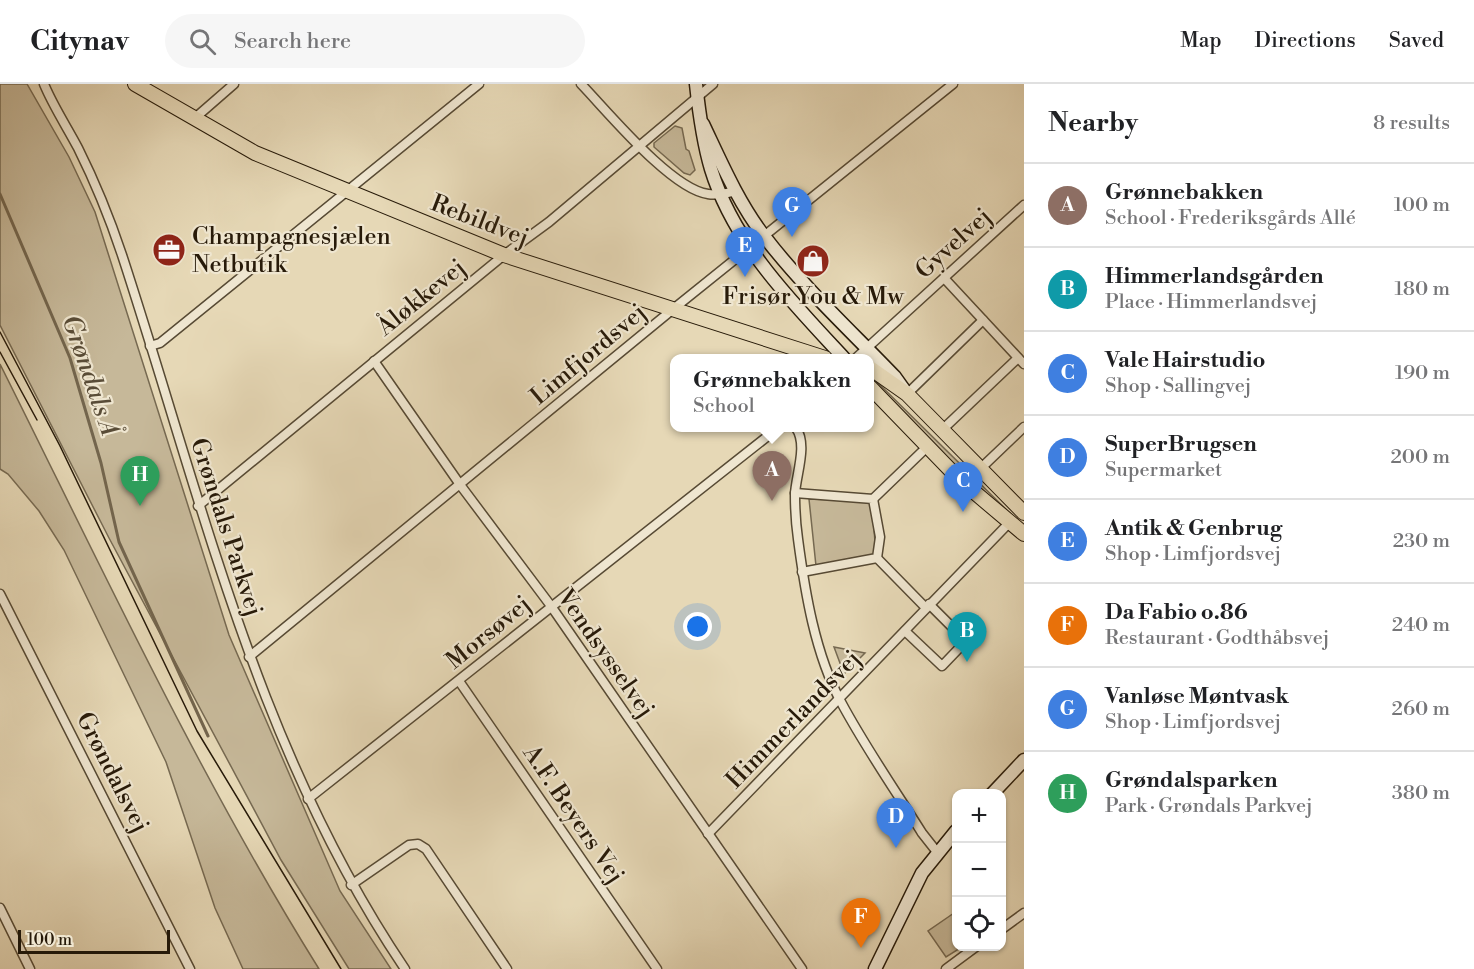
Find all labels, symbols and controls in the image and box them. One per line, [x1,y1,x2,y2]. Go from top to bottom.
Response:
search box [165,14,585,68]
text: Citynav [30,24,129,59]
icon: search [186,25,219,58]
text: Search here [234,28,351,55]
text: Map [1180,28,1222,54]
text: Directions [1255,28,1356,54]
text: Saved [1389,28,1444,54]
text: Nearby [1048,107,1138,139]
text: 8 results [1373,111,1450,136]
text: Grønnebakken [1105,179,1263,206]
pin: G [772,188,812,237]
street label: Rebildvej [426,189,533,253]
text: A [1060,193,1075,218]
text: 100 m [1394,193,1450,218]
street label: Gyvelvej [909,202,998,286]
text: School · Frederiksgårds Allé [1105,206,1356,231]
place label: Champagnesjælen Netbutik [192,222,391,280]
pin: E [726,228,764,277]
office icon: Champagnesjælen Netbutik [151,232,187,268]
shop icon: Frisør You & Mw [795,243,831,279]
street label: Åløkkevej [370,252,472,343]
text: Himmerlandsgården [1105,263,1324,290]
text: B [1060,277,1075,302]
text: 180 m [1395,277,1450,302]
place label: Frisør You & Mw [722,282,905,312]
text: Place · Himmerlandsvej [1105,290,1317,315]
street label: Limfjordsvej [525,298,653,412]
water label: Grøndals Å [54,310,127,442]
text: Vale Hairstudio [1105,347,1266,374]
popup [670,354,874,432]
text: C [1060,361,1075,386]
text: 190 m [1395,361,1450,386]
text: Grønnebakken [693,367,851,394]
text: Shop · Sallingvej [1105,374,1251,399]
text: School [693,394,755,419]
text: SuperBrugsen [1105,431,1257,458]
street label: Grøndals Parkvej [183,435,269,620]
text: D [1060,445,1075,470]
text: 200 m [1390,445,1450,470]
pin: A [752,452,792,501]
pin: H [120,456,160,506]
text: Supermarket [1105,458,1222,483]
pin: C [944,462,982,512]
text: Antik & Genbrug [1105,515,1282,542]
text: E [1061,529,1074,554]
text: 230 m [1393,529,1450,554]
text: Shop · Limfjordsvej [1105,542,1281,567]
street label: Vendsysselvej [549,583,660,724]
street label: Morsøvej [440,589,537,676]
text: Da Fabio o.86 [1105,599,1248,626]
your location [683,612,712,641]
pin: B [948,612,986,662]
text: F [1060,613,1075,638]
text: 240 m [1392,613,1450,638]
text: Restaurant · Godthåbsvej [1105,626,1329,651]
street label: Himmerlandsvej [720,644,867,795]
text: Vanløse Møntvask [1105,683,1289,710]
text: G [1060,697,1075,722]
text: 260 m [1392,697,1450,722]
street label: Grøndalsvej [69,707,155,838]
text: Shop · Limfjordsvej [1105,710,1281,735]
street label: A.F. Beyers Vej [515,739,630,889]
text: Grøndalsparken [1105,767,1277,794]
text: H [1059,781,1076,806]
text: 380 m [1392,781,1450,806]
map controls [952,789,1006,951]
button: + [952,789,1006,843]
text: Park · Grøndals Parkvej [1105,794,1313,819]
pin: D [876,798,916,848]
button: − [952,843,1006,897]
button: locate [952,897,1006,951]
pin: F [842,898,880,948]
scale bar [18,927,170,954]
text: 100 m [27,930,72,950]

